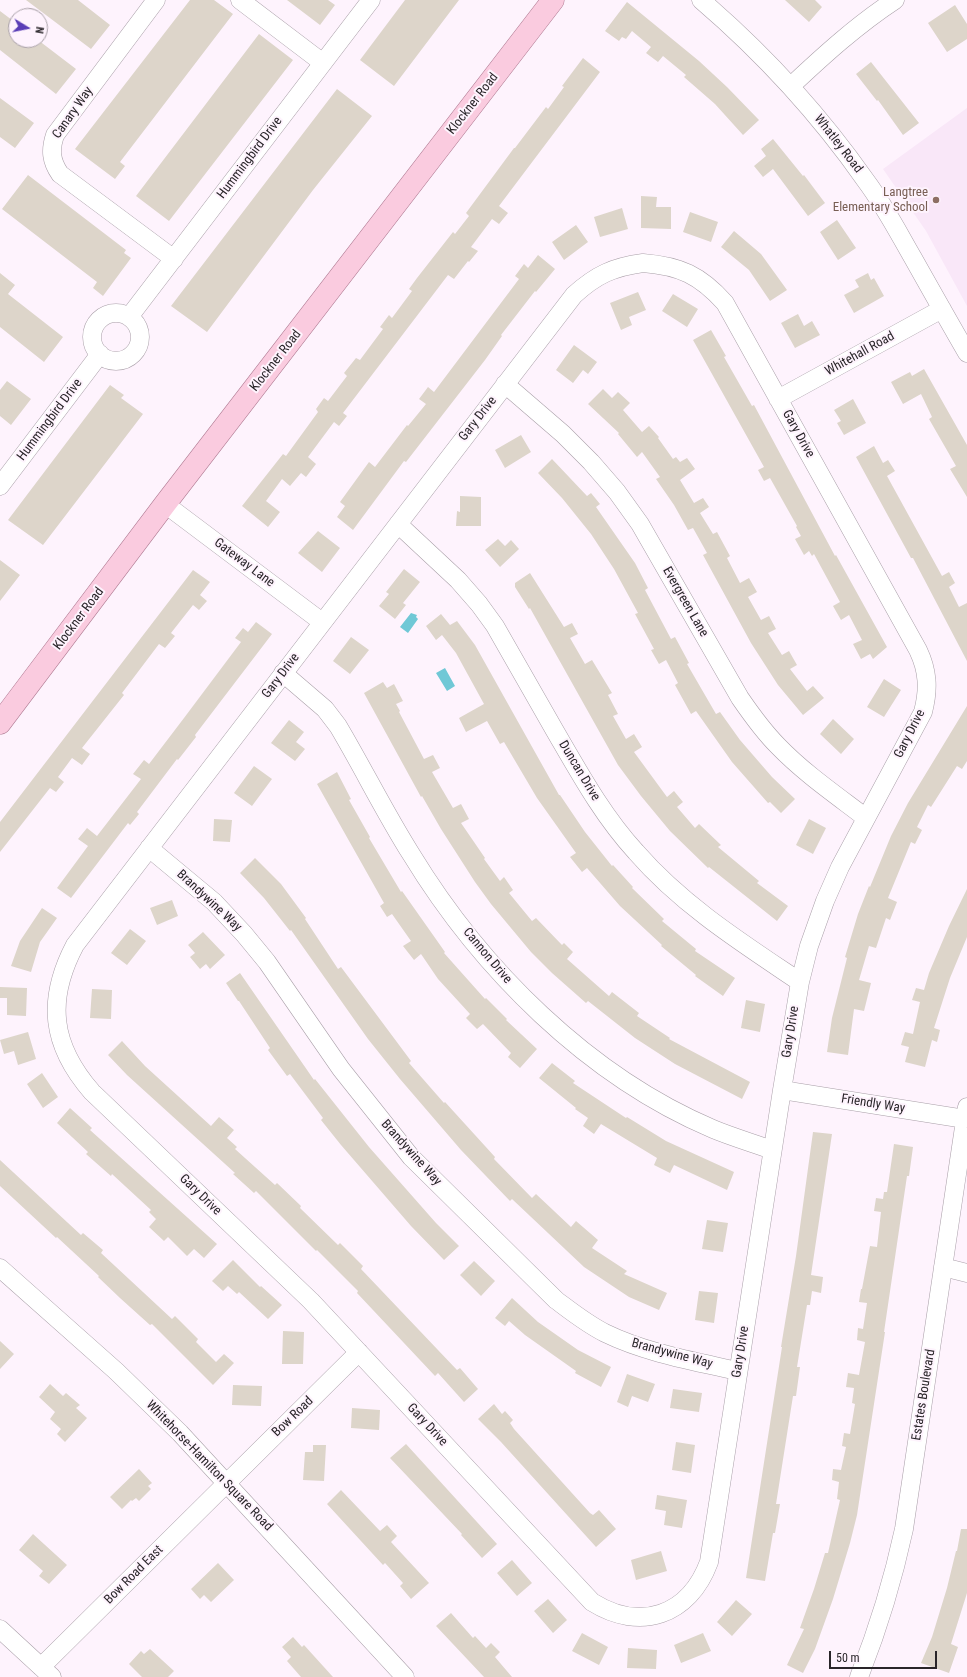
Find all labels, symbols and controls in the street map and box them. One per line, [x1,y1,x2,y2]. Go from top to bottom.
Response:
north arrow [8,8,48,48]
text: N [32,26,46,34]
street label: Klockner Road [444,70,502,138]
street label: Canary Way [49,84,97,142]
street label: Whatley Road [810,112,866,176]
street label: Hummingbird Drive [214,114,286,202]
place label: Langtree Elementary School [833,185,928,216]
marker: Langtree Elementary School [931,195,941,205]
street label: Klockner Road [247,327,305,395]
street label: Whitehall Road [823,329,897,379]
street label: Hummingbird Drive [14,376,86,464]
street label: Gary Drive [456,394,500,444]
street label: Gary Drive [778,407,818,461]
street label: Gateway Lane [211,535,277,591]
street label: Evergreen Lane [659,564,711,640]
street label: Klockner Road [51,585,107,653]
street label: Gary Drive [259,650,303,702]
street label: Gary Drive [891,707,929,761]
street label: Duncan Drive [555,738,603,804]
street label: Brandywine Way [173,867,245,935]
street label: Cannon Drive [459,925,515,987]
street label: Gary Drive [779,1005,803,1059]
street label: Friendly Way [840,1091,906,1117]
street label: Brandywine Way [377,1117,445,1189]
street label: Gary Drive [176,1171,224,1219]
street label: Gary Drive [729,1325,753,1379]
street label: Brandywine Way [630,1336,714,1372]
street label: Estates Boulevard [909,1348,939,1442]
street label: Bow Road [269,1394,317,1440]
street label: Whitehorse-Hamilton Square Road [142,1397,276,1535]
street label: Gary Drive [403,1401,451,1449]
street label: Bow Road East [101,1542,167,1608]
scale bar [831,1643,939,1669]
text: 50 m [836,1651,860,1665]

